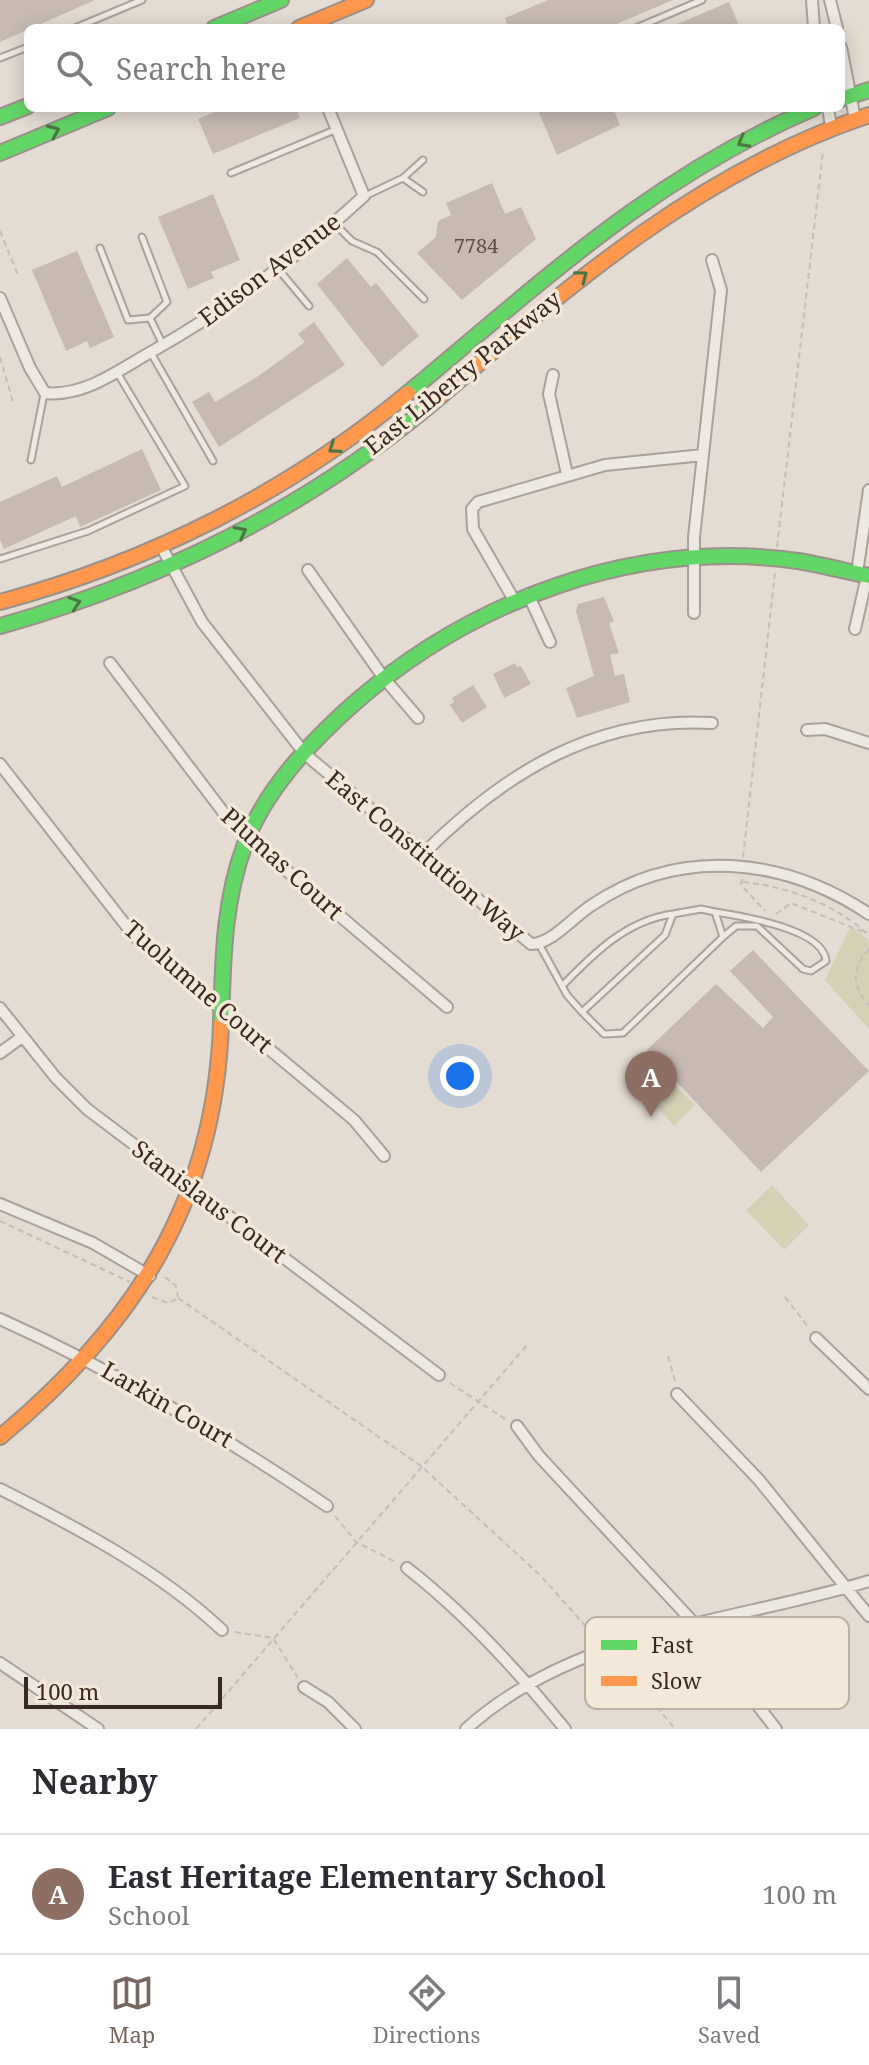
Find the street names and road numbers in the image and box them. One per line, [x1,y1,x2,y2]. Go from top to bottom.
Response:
street label: Edison Avenue [191,205,347,333]
street label: East Liberty Parkway [357,282,568,462]
street label: East Constitution Way [319,762,533,948]
street label: Plumas Court [215,799,351,927]
street label: Tuolumne Court [117,912,280,1060]
street label: Stanislaus Court [126,1132,294,1270]
street label: Larkin Court [96,1353,240,1455]

